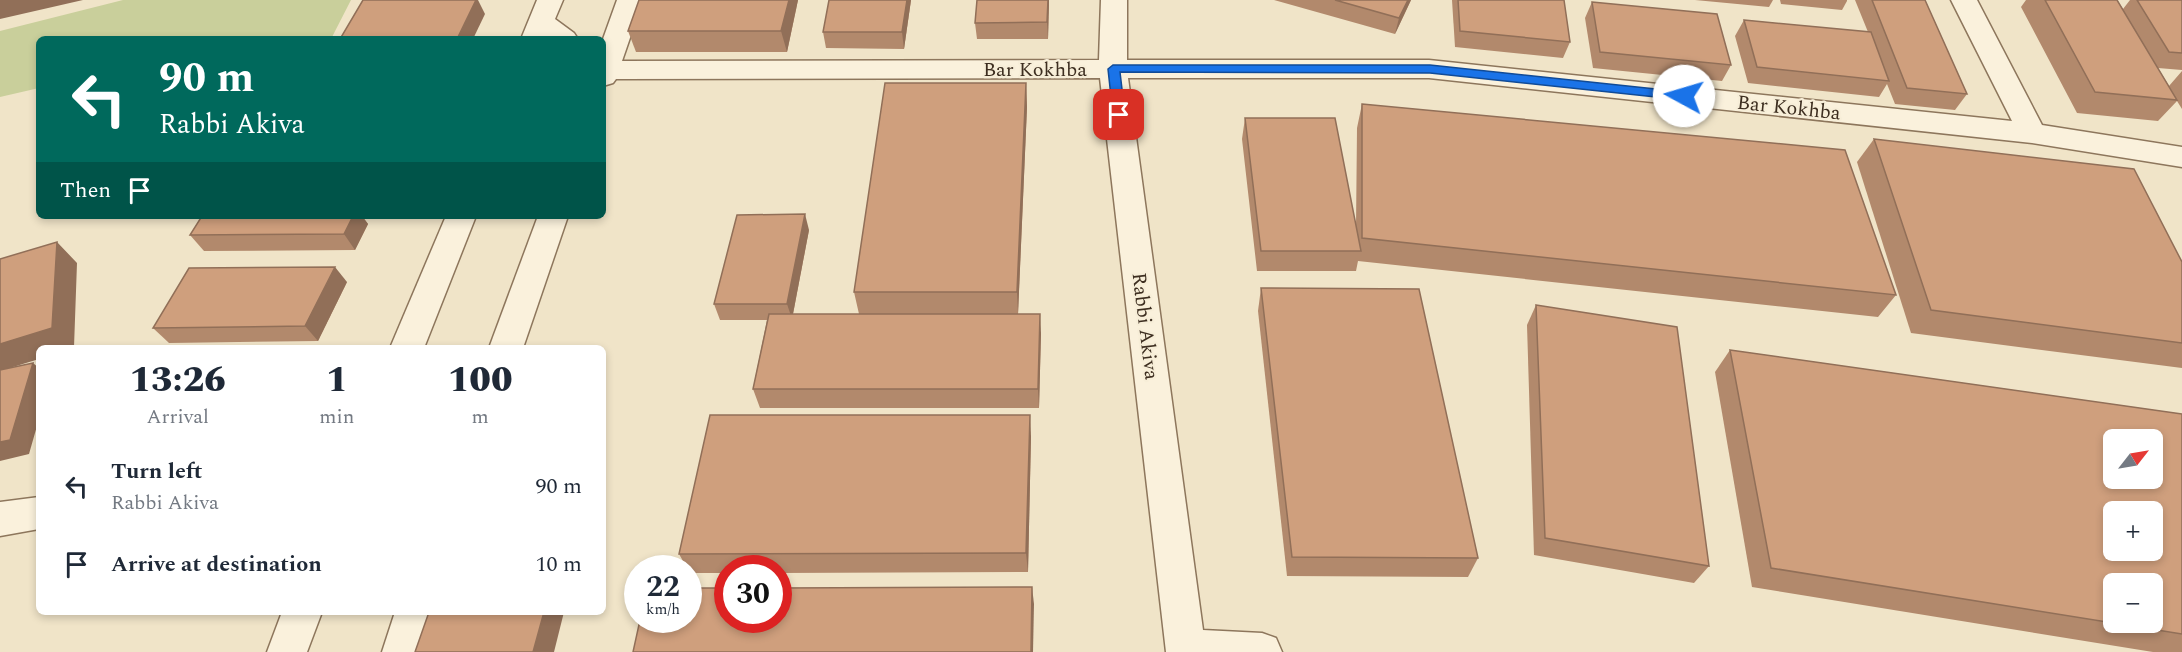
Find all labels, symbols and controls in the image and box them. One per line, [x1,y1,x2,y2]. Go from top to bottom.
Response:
text: 90 m [159,47,254,110]
street label: Bar Kokhba [983,55,1087,85]
icon: left [60,60,138,138]
position arrow [1652,64,1716,128]
street label: Bar Kokhba [1736,88,1842,128]
pin [1093,89,1144,140]
icon: arrive [1102,98,1135,131]
text: Rabbi Akiva [159,104,305,146]
text: Then [60,174,111,207]
icon: arrive [123,174,156,207]
street label: Rabbi Akiva [1124,271,1166,382]
text: 13:26 [129,353,226,408]
text: 1 [326,353,348,408]
text: 100 [448,353,513,408]
text: Arrival [147,402,209,432]
text: min [319,402,354,432]
text: m [472,402,489,432]
north arrow [2103,429,2163,489]
map controls [2103,429,2163,633]
text: Turn left [111,455,203,488]
icon: left [60,470,93,503]
text: 90 m [536,470,582,503]
text: Rabbi Akiva [111,488,219,518]
button: + [2103,501,2163,561]
icon: arrive [60,548,93,581]
text: Arrive at destination [111,548,322,581]
text: 10 m [536,548,582,581]
speed limit sign: 30 [714,555,792,633]
text: 22 [646,564,680,610]
button: − [2103,573,2163,633]
text: km/h [646,598,680,621]

